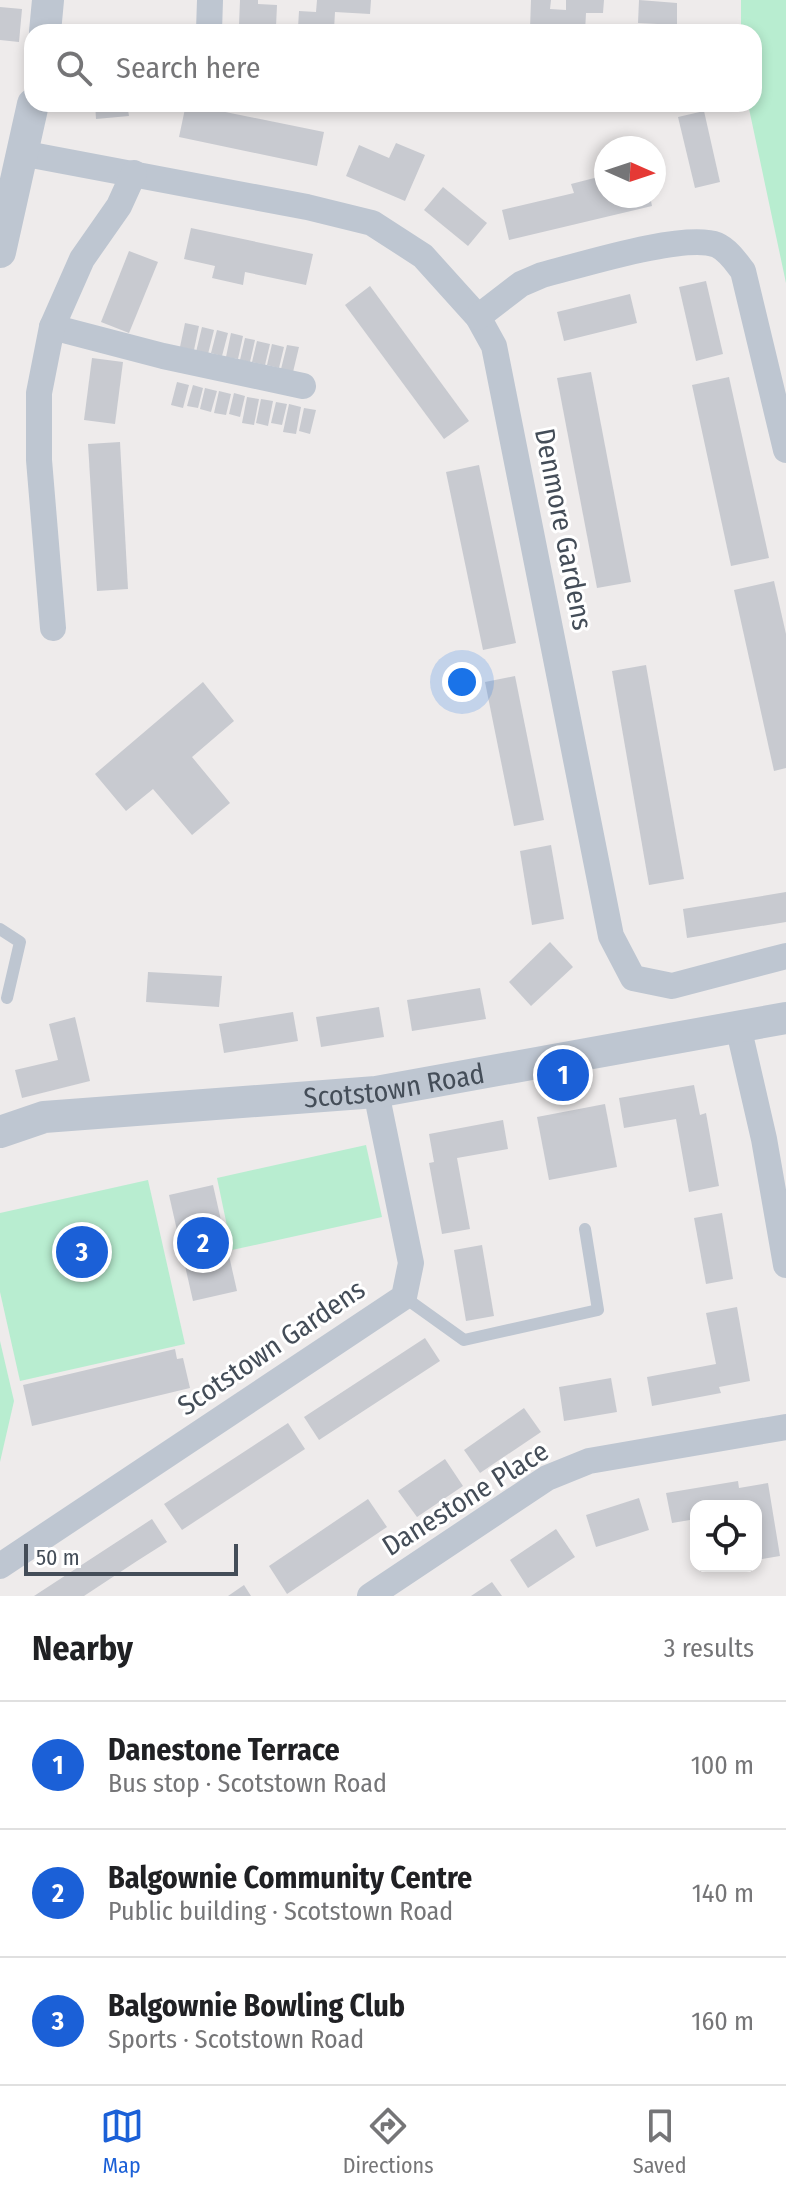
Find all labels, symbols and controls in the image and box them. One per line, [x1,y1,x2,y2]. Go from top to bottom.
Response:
search box [24,24,762,112]
icon: search [52,46,96,90]
text: Search here [116,50,261,86]
north arrow [594,136,666,208]
street label: Denmore Gardens [528,425,599,633]
your location [442,662,482,702]
pin: 1 [537,1045,589,1105]
street label: Scotstown Road [302,1057,487,1114]
pin: 2 [177,1213,229,1273]
pin: 3 [56,1222,108,1282]
street label: Scotstown Gardens [171,1273,371,1422]
street label: Danestone Place [376,1434,554,1563]
map controls [690,1500,762,1572]
button: locate [690,1500,762,1572]
scale bar [24,1540,238,1576]
text: 50 m [36,1544,80,1571]
text: Nearby [32,1628,133,1669]
text: 3 results [664,1633,754,1664]
text: Danestone Terrace [108,1732,340,1768]
text: 1 [53,1750,64,1781]
text: 100 m [691,1750,754,1781]
text: Bus stop · Scotstown Road [108,1768,387,1799]
text: Balgownie Community Centre [108,1860,472,1896]
text: 2 [52,1878,64,1909]
text: 140 m [692,1878,754,1909]
text: Public building · Scotstown Road [108,1896,453,1927]
text: Balgownie Bowling Club [108,1988,405,2024]
text: 3 [52,2006,64,2037]
text: 160 m [691,2006,754,2037]
text: Sports · Scotstown Road [108,2024,364,2055]
tab: Map [100,2104,144,2179]
tab: Directions [343,2104,434,2179]
tab: Saved [633,2104,686,2179]

